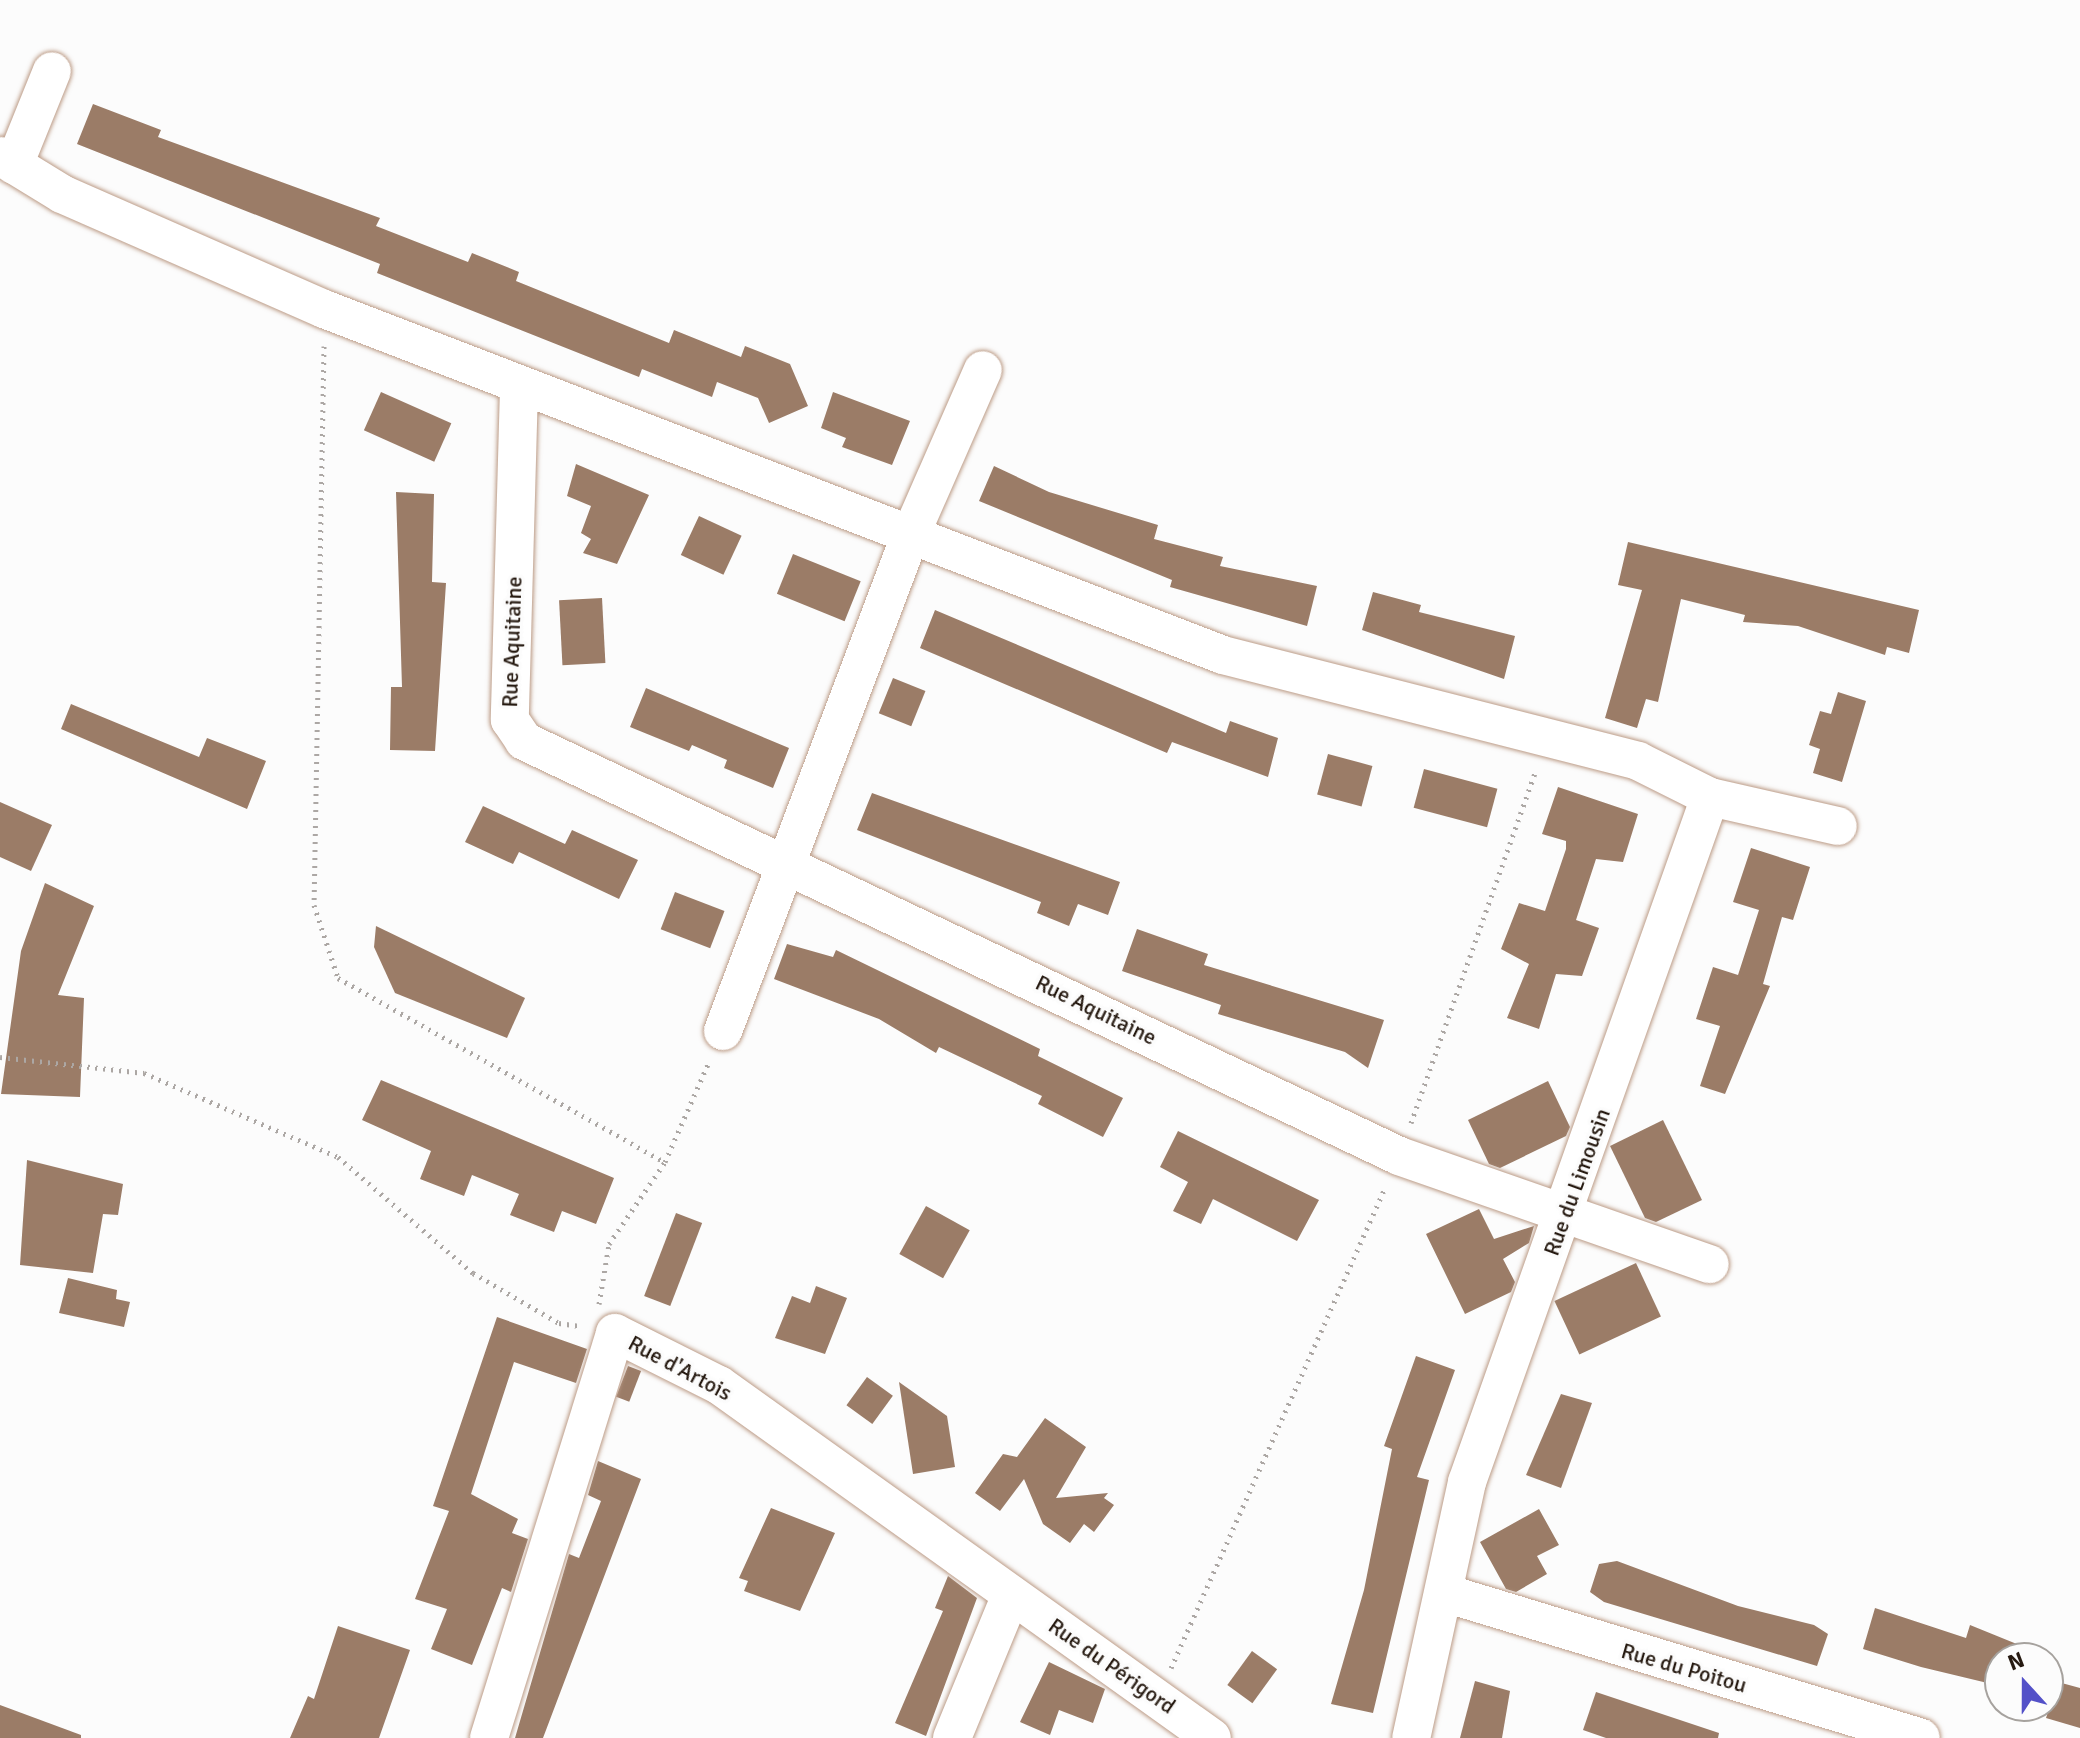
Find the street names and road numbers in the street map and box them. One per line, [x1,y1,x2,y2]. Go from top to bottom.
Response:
street label: Rue Aquitaine [497,576,527,708]
street label: Rue Aquitaine [1031,969,1161,1051]
street label: Rue du Limousin [1538,1105,1616,1259]
street label: Rue d'Artois [624,1330,736,1406]
street label: Rue du Périgord [1043,1612,1181,1720]
street label: Rue du Poitou [1618,1637,1750,1699]

